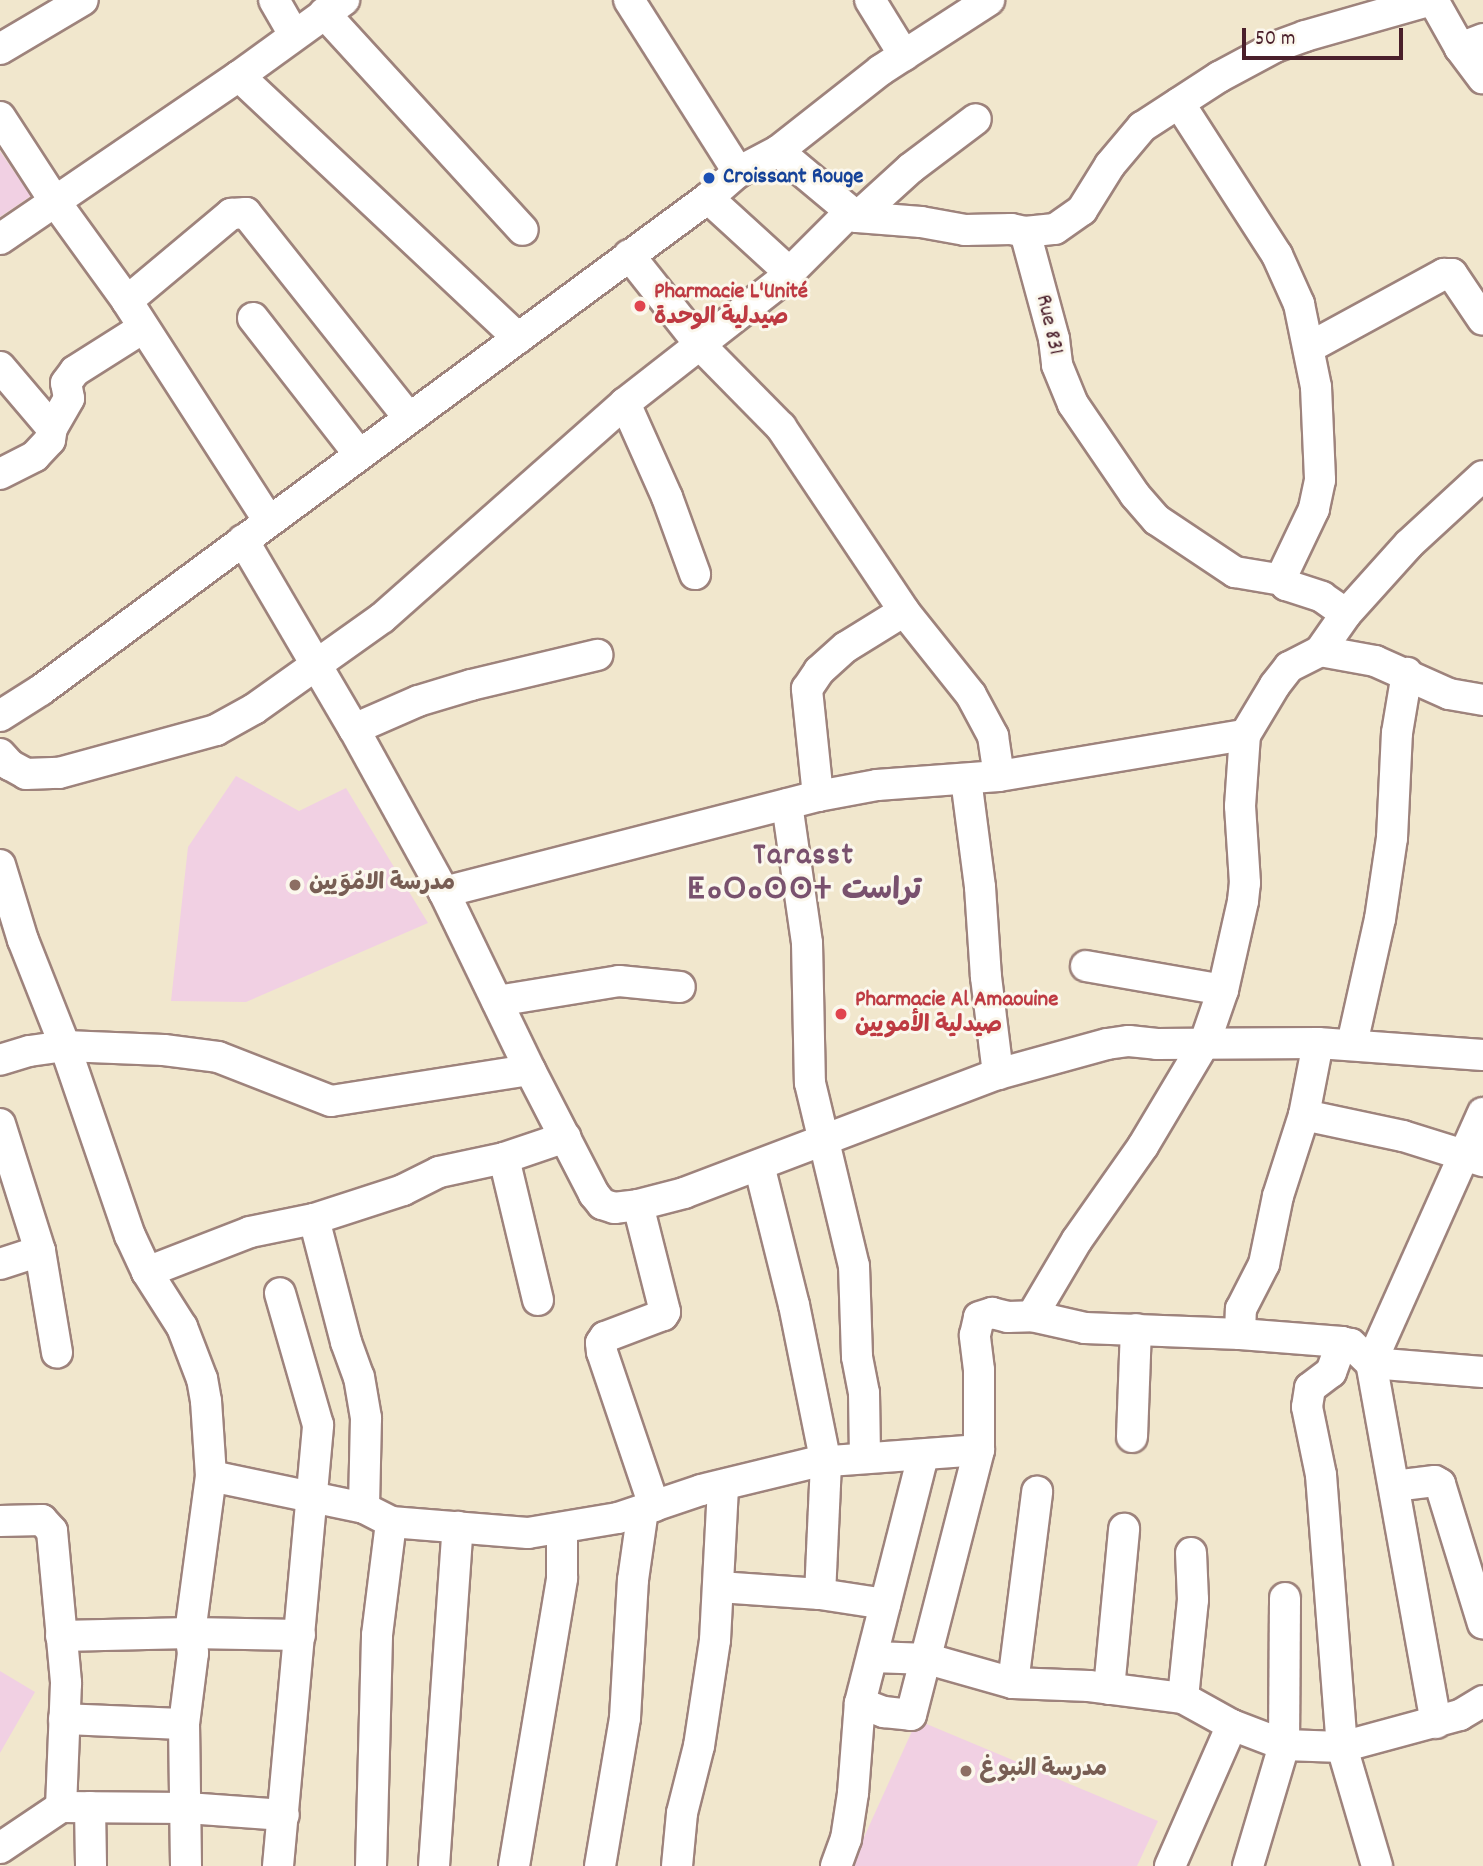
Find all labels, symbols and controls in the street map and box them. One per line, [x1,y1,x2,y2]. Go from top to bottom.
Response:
scale bar [1245,14,1406,58]
text: 50 m [1255,25,1295,55]
place label: Croissant Rouge [723,164,863,192]
marker: Croissant Rouge [701,170,717,186]
place label: Pharmacie L'Unité صيدلية الوحدة [654,279,808,333]
street label: Rue 831 [1028,292,1068,358]
marker: Pharmacie L'Unité صيدلية الوحدة [632,298,648,314]
district label: Tarasst ⵟⴰⵔⴰⵙⵙⵜ تراست [694,840,914,910]
place label: مدرسة الامُوَيين [309,871,455,899]
marker: مدرسة الامُوَيين [287,877,303,893]
place label: Pharmacie Al Amaouine صيدلية الأمويين [855,987,1058,1041]
marker: Pharmacie Al Amaouine صيدلية الأمويين [833,1006,849,1022]
place label: مدرسة النبوغ [980,1757,1107,1785]
marker: مدرسة النبوغ [958,1763,974,1779]

